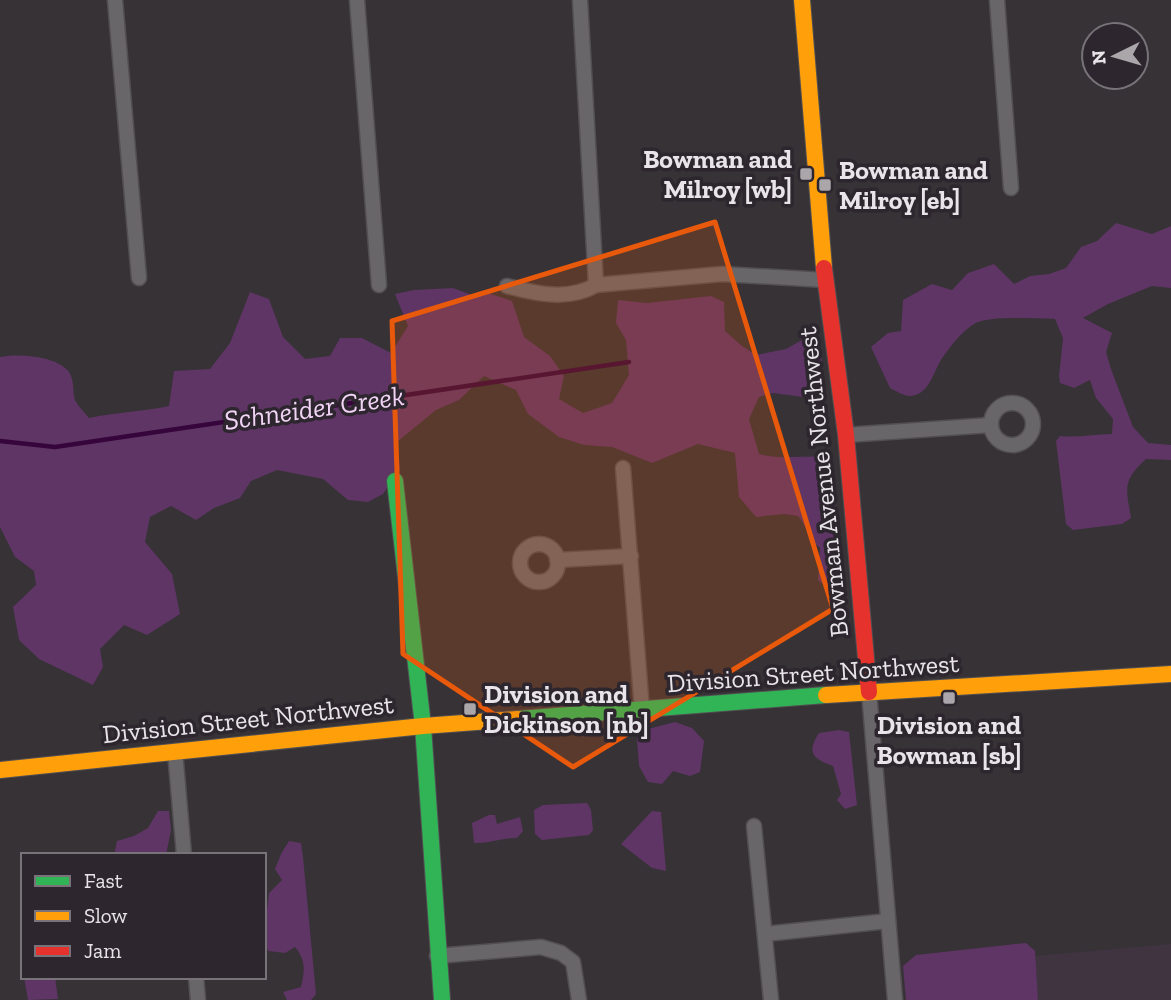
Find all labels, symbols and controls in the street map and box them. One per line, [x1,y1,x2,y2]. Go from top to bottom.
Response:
north arrow [1080,21,1150,91]
text: N [1086,49,1111,66]
place label: Bowman and Milroy [wb] [643,143,792,205]
place label: Bowman and Milroy [eb] [839,154,988,216]
marker: Bowman and Milroy [wb] [798,166,814,182]
marker: Bowman and Milroy [eb] [817,177,833,193]
street label: Bowman Avenue Northwest [791,325,855,639]
water label: Schneider Creek [222,379,406,437]
street label: Division Street Northwest [666,647,960,699]
place label: Division and Dickinson [nb] [484,678,649,740]
street label: Division Street Northwest [101,688,395,750]
marker: Division and Bowman [sb] [941,690,957,706]
marker: Division and Dickinson [nb] [462,701,478,717]
place label: Division and Bowman [sb] [876,709,1022,771]
legend [21,853,266,979]
text: Fast [84,868,123,893]
text: Slow [84,903,127,928]
text: Jam [84,938,121,963]

